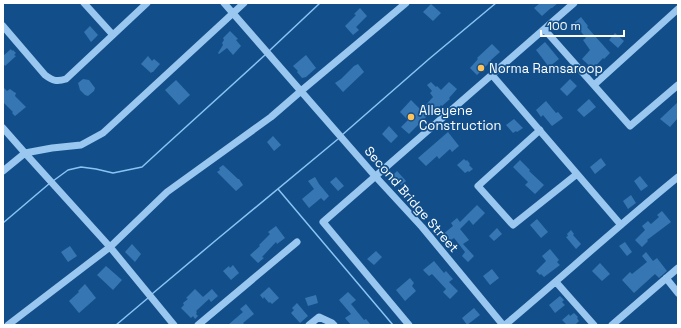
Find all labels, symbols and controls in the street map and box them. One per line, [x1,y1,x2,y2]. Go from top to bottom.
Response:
scale bar [541,12,624,38]
text: 100 m [547,18,581,34]
place label: Norma Ramsaroop [489,60,603,77]
marker: Norma Ramsaroop [476,63,486,73]
place label: Alleyene Construction [419,102,502,134]
marker: Alleyene Construction [406,112,416,122]
street label: Second Bridge Street [361,143,462,256]

